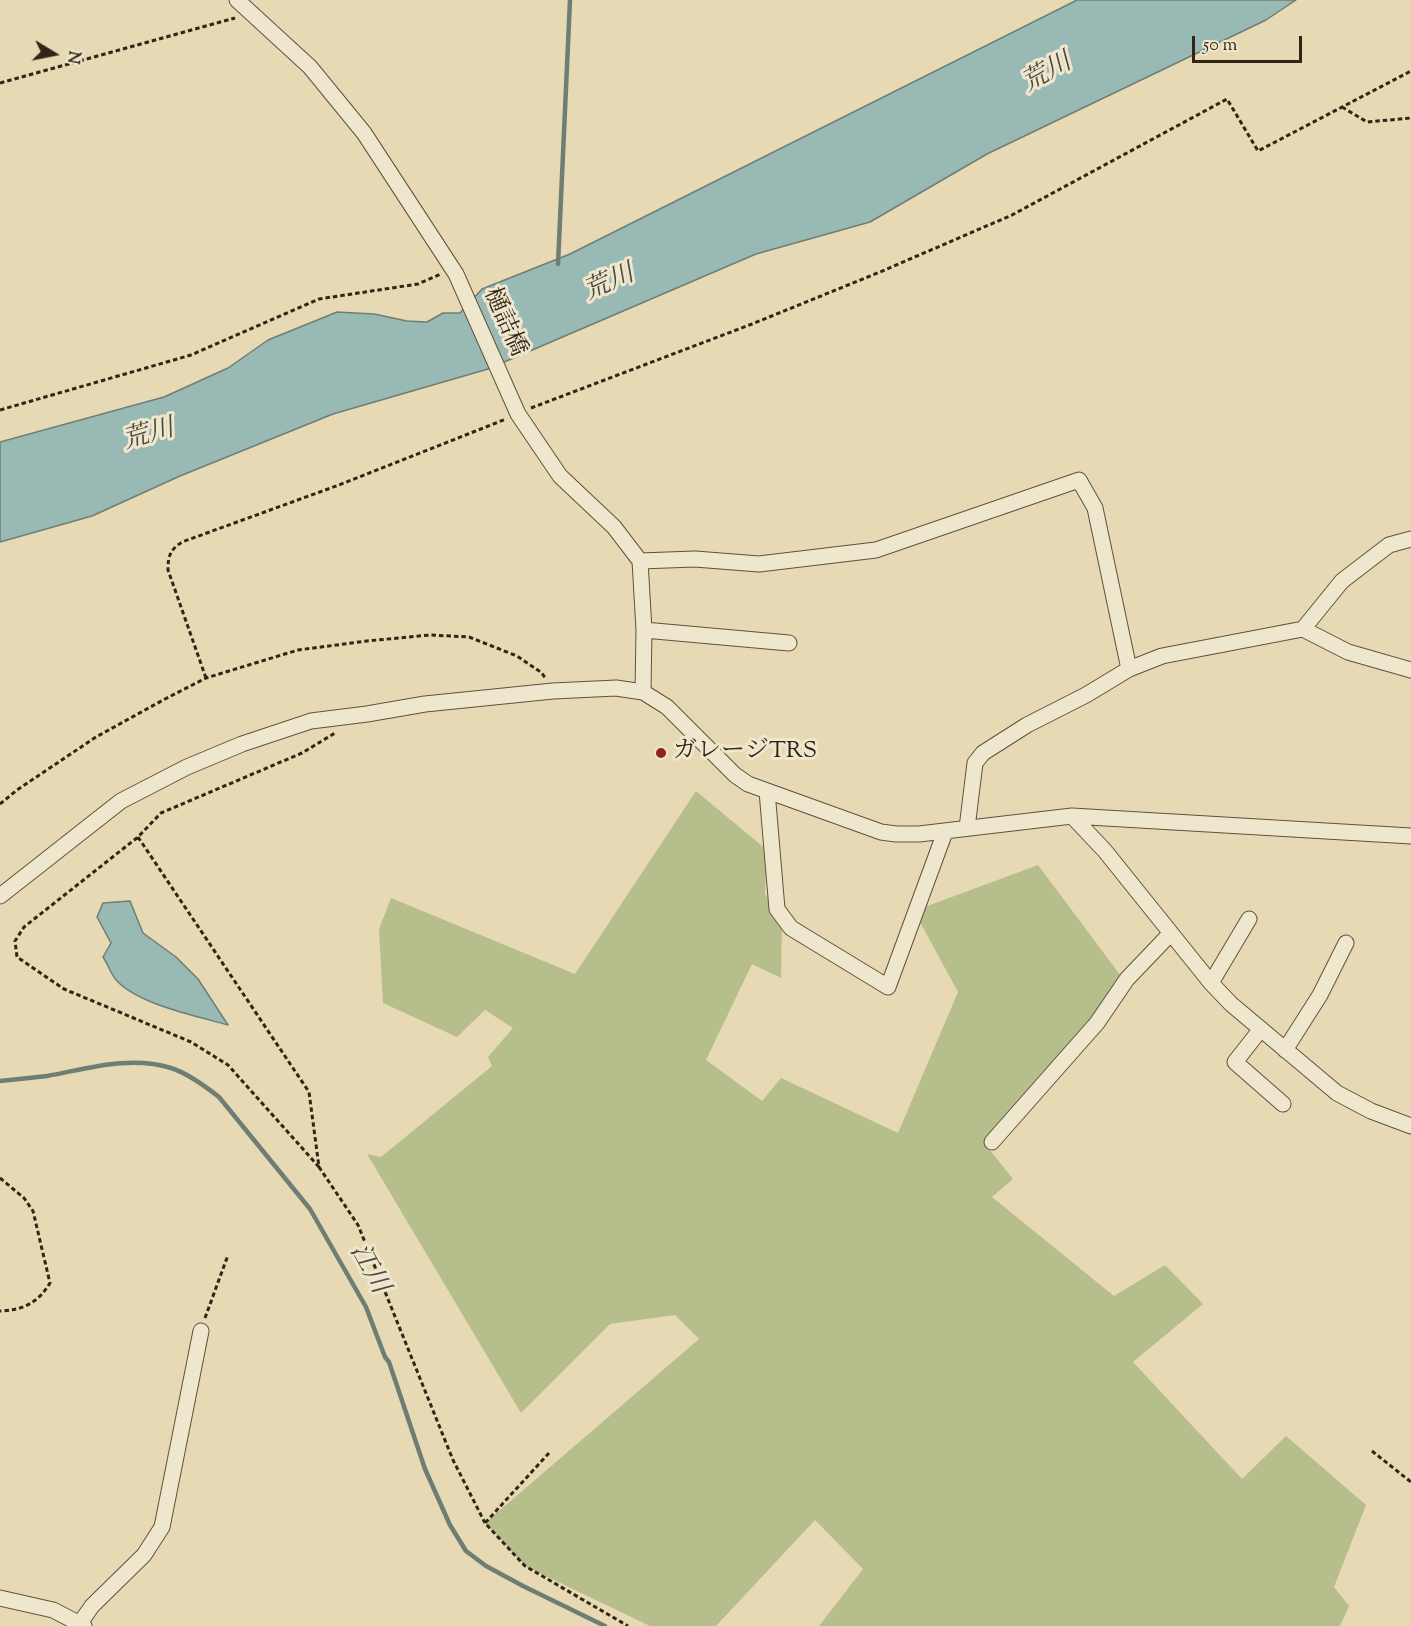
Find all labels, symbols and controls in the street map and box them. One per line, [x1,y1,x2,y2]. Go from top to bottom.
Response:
north arrow [24,24,84,84]
scale bar [1195,24,1304,62]
text: 50 m [1203,33,1237,59]
text: N [60,49,85,66]
water label: 荒川 [1018,49,1078,101]
water label: 荒川 [580,260,640,310]
street label: 樋詰橋 [475,284,531,362]
water label: 荒川 [120,415,178,459]
place label: ガレージTRS [673,739,817,767]
marker: ガレージTRS [654,746,668,760]
water label: 江川 [341,1240,393,1300]

